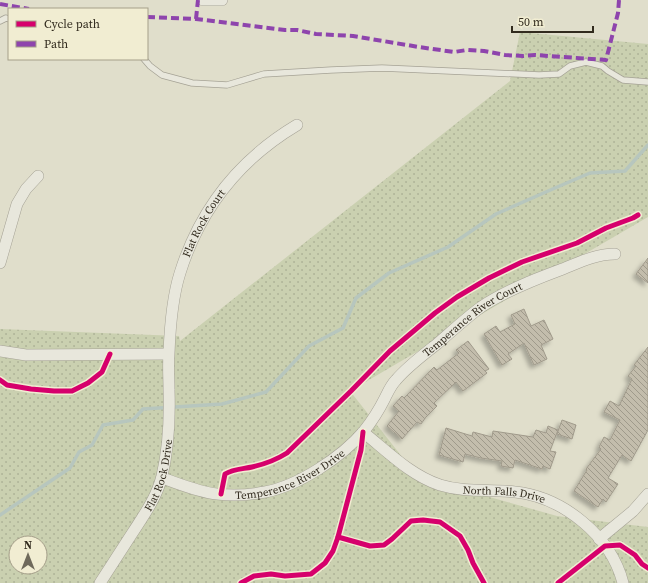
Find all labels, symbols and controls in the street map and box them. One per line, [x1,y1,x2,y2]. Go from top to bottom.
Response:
legend [8,8,148,60]
scale bar [512,8,593,34]
text: 50 m [518,14,544,30]
text: Cycle path [44,16,100,32]
text: Path [44,36,68,52]
street label: Flat Rock Court [179,186,229,260]
street label: Temperance River Court [420,279,525,360]
street label: Flat Rock Drive [141,438,176,514]
street label: Temperence River Drive [235,446,348,503]
street label: North Falls Drive [462,483,548,507]
north arrow [8,535,48,575]
text: N [24,538,32,553]

